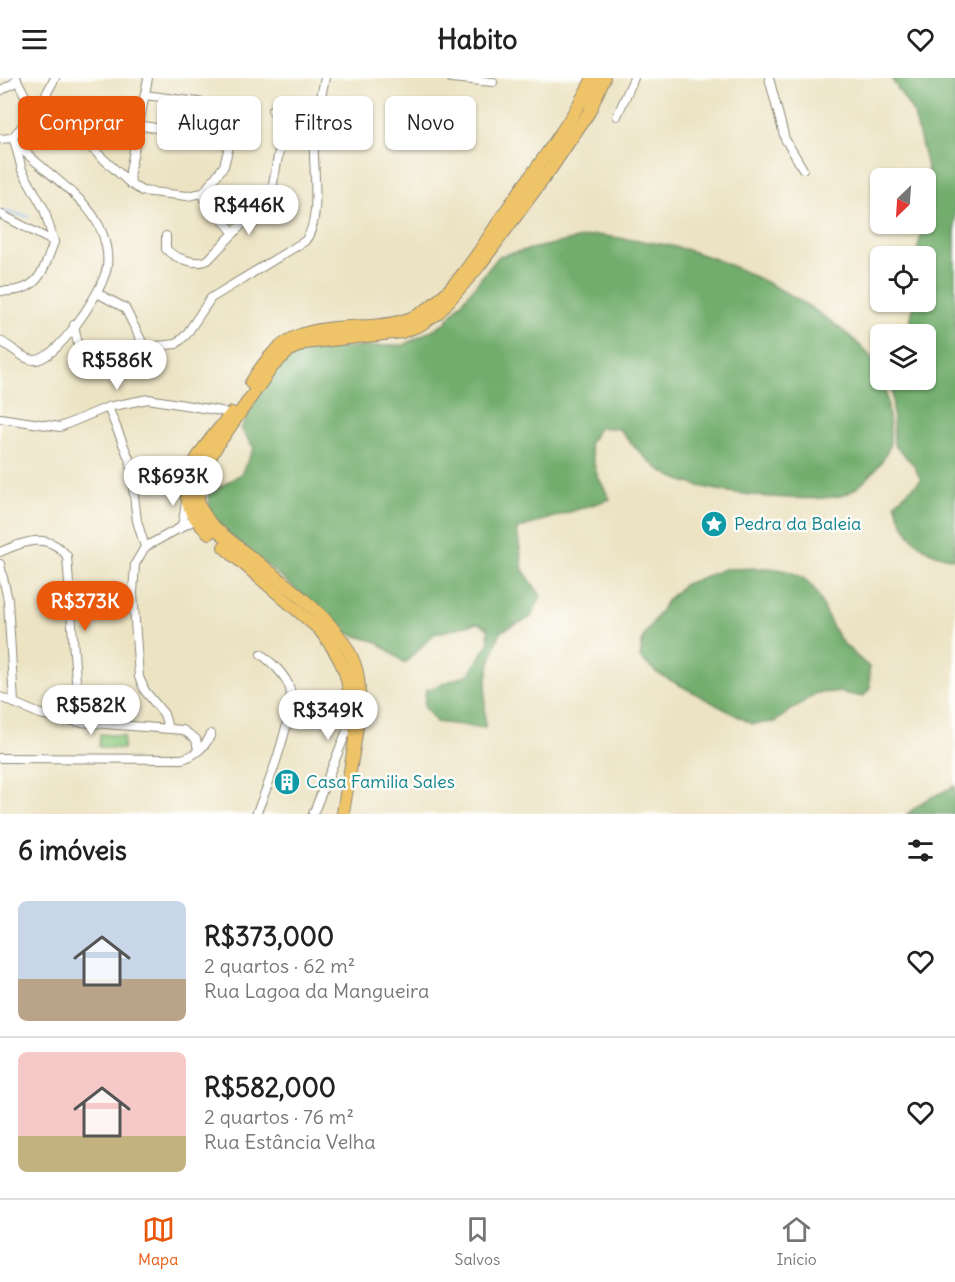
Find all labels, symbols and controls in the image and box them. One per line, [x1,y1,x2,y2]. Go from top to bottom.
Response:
text: Habito [437,22,518,56]
icon: menu [18,23,51,56]
icon: heart [904,23,937,56]
chip: Comprar [18,96,145,150]
chip: Alugar [157,96,261,150]
chip: Filtros [273,96,373,150]
chip: Novo [385,96,476,150]
north arrow [870,168,936,234]
map controls [870,168,936,390]
pin: R$446K [200,185,298,236]
text: R$446K [214,192,284,217]
button: locate [870,246,936,312]
button: layers [870,324,936,390]
pin: R$586K [68,340,166,391]
text: R$586K [82,347,152,372]
pin: R$693K [124,456,222,507]
text: R$693K [138,463,208,488]
place icon: Pedra da Baleia [699,509,729,539]
place label: Pedra da Baleia [734,512,861,535]
pin: R$373K [36,581,134,632]
text: R$373K [51,588,119,613]
pin: R$582K [42,685,140,736]
pin: R$349K [279,690,377,741]
text: R$582K [56,692,126,717]
text: R$349K [293,697,363,722]
building icon: Casa Familia Sales [272,767,302,797]
place label: Casa Familia Sales [306,770,455,793]
text: 6 imóveis [18,834,127,867]
icon: filters [904,834,937,867]
text: R$373,000 [204,920,334,953]
icon: home [66,925,138,997]
icon: heart [904,945,937,978]
text: 2 quartos · 62 m² [204,953,355,978]
text: Rua Lagoa da Mangueira [204,978,429,1003]
text: R$582,000 [204,1071,336,1104]
icon: home [66,1076,138,1148]
icon: heart [904,1096,937,1129]
text: 2 quartos · 76 m² [204,1104,354,1129]
text: Rua Estância Velha [204,1129,376,1154]
tab: Mapa [138,1213,178,1269]
tab: Salvos [455,1213,500,1269]
tab: Início [776,1213,817,1269]

